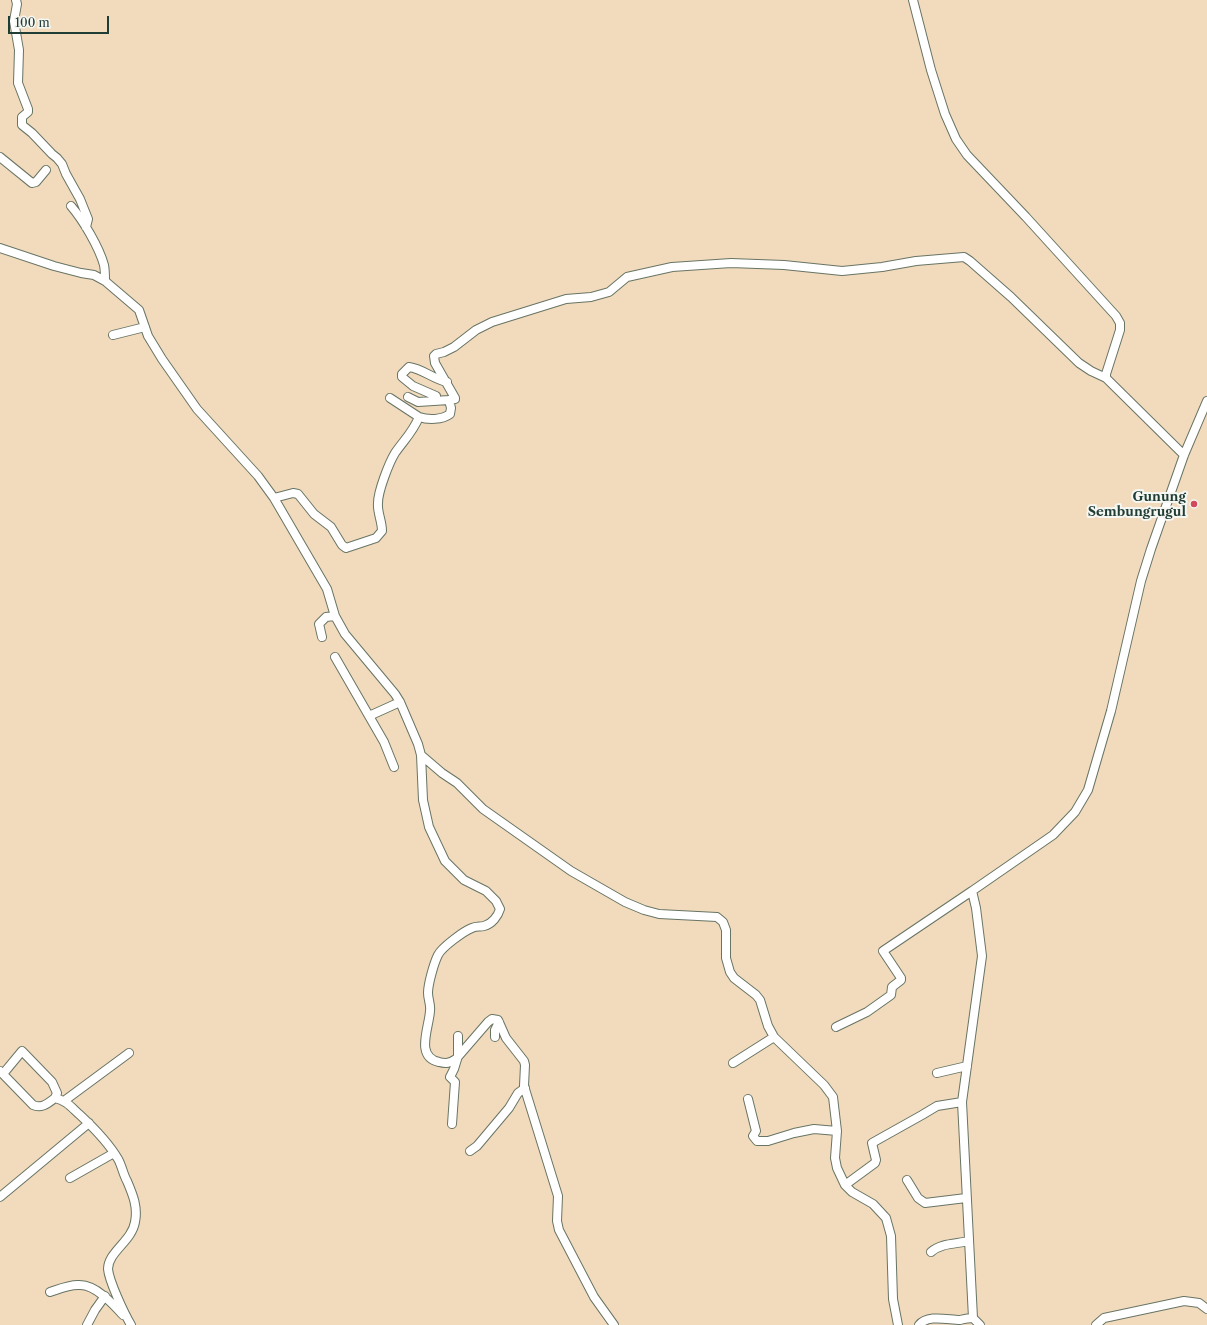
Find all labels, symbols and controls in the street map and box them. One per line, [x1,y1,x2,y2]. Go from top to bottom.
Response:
scale bar [10,8,111,34]
text: 100 m [15,15,50,30]
place label: Gunung Sembungrugul [1088,489,1186,520]
marker: Gunung Sembungrugul [1189,499,1199,509]

